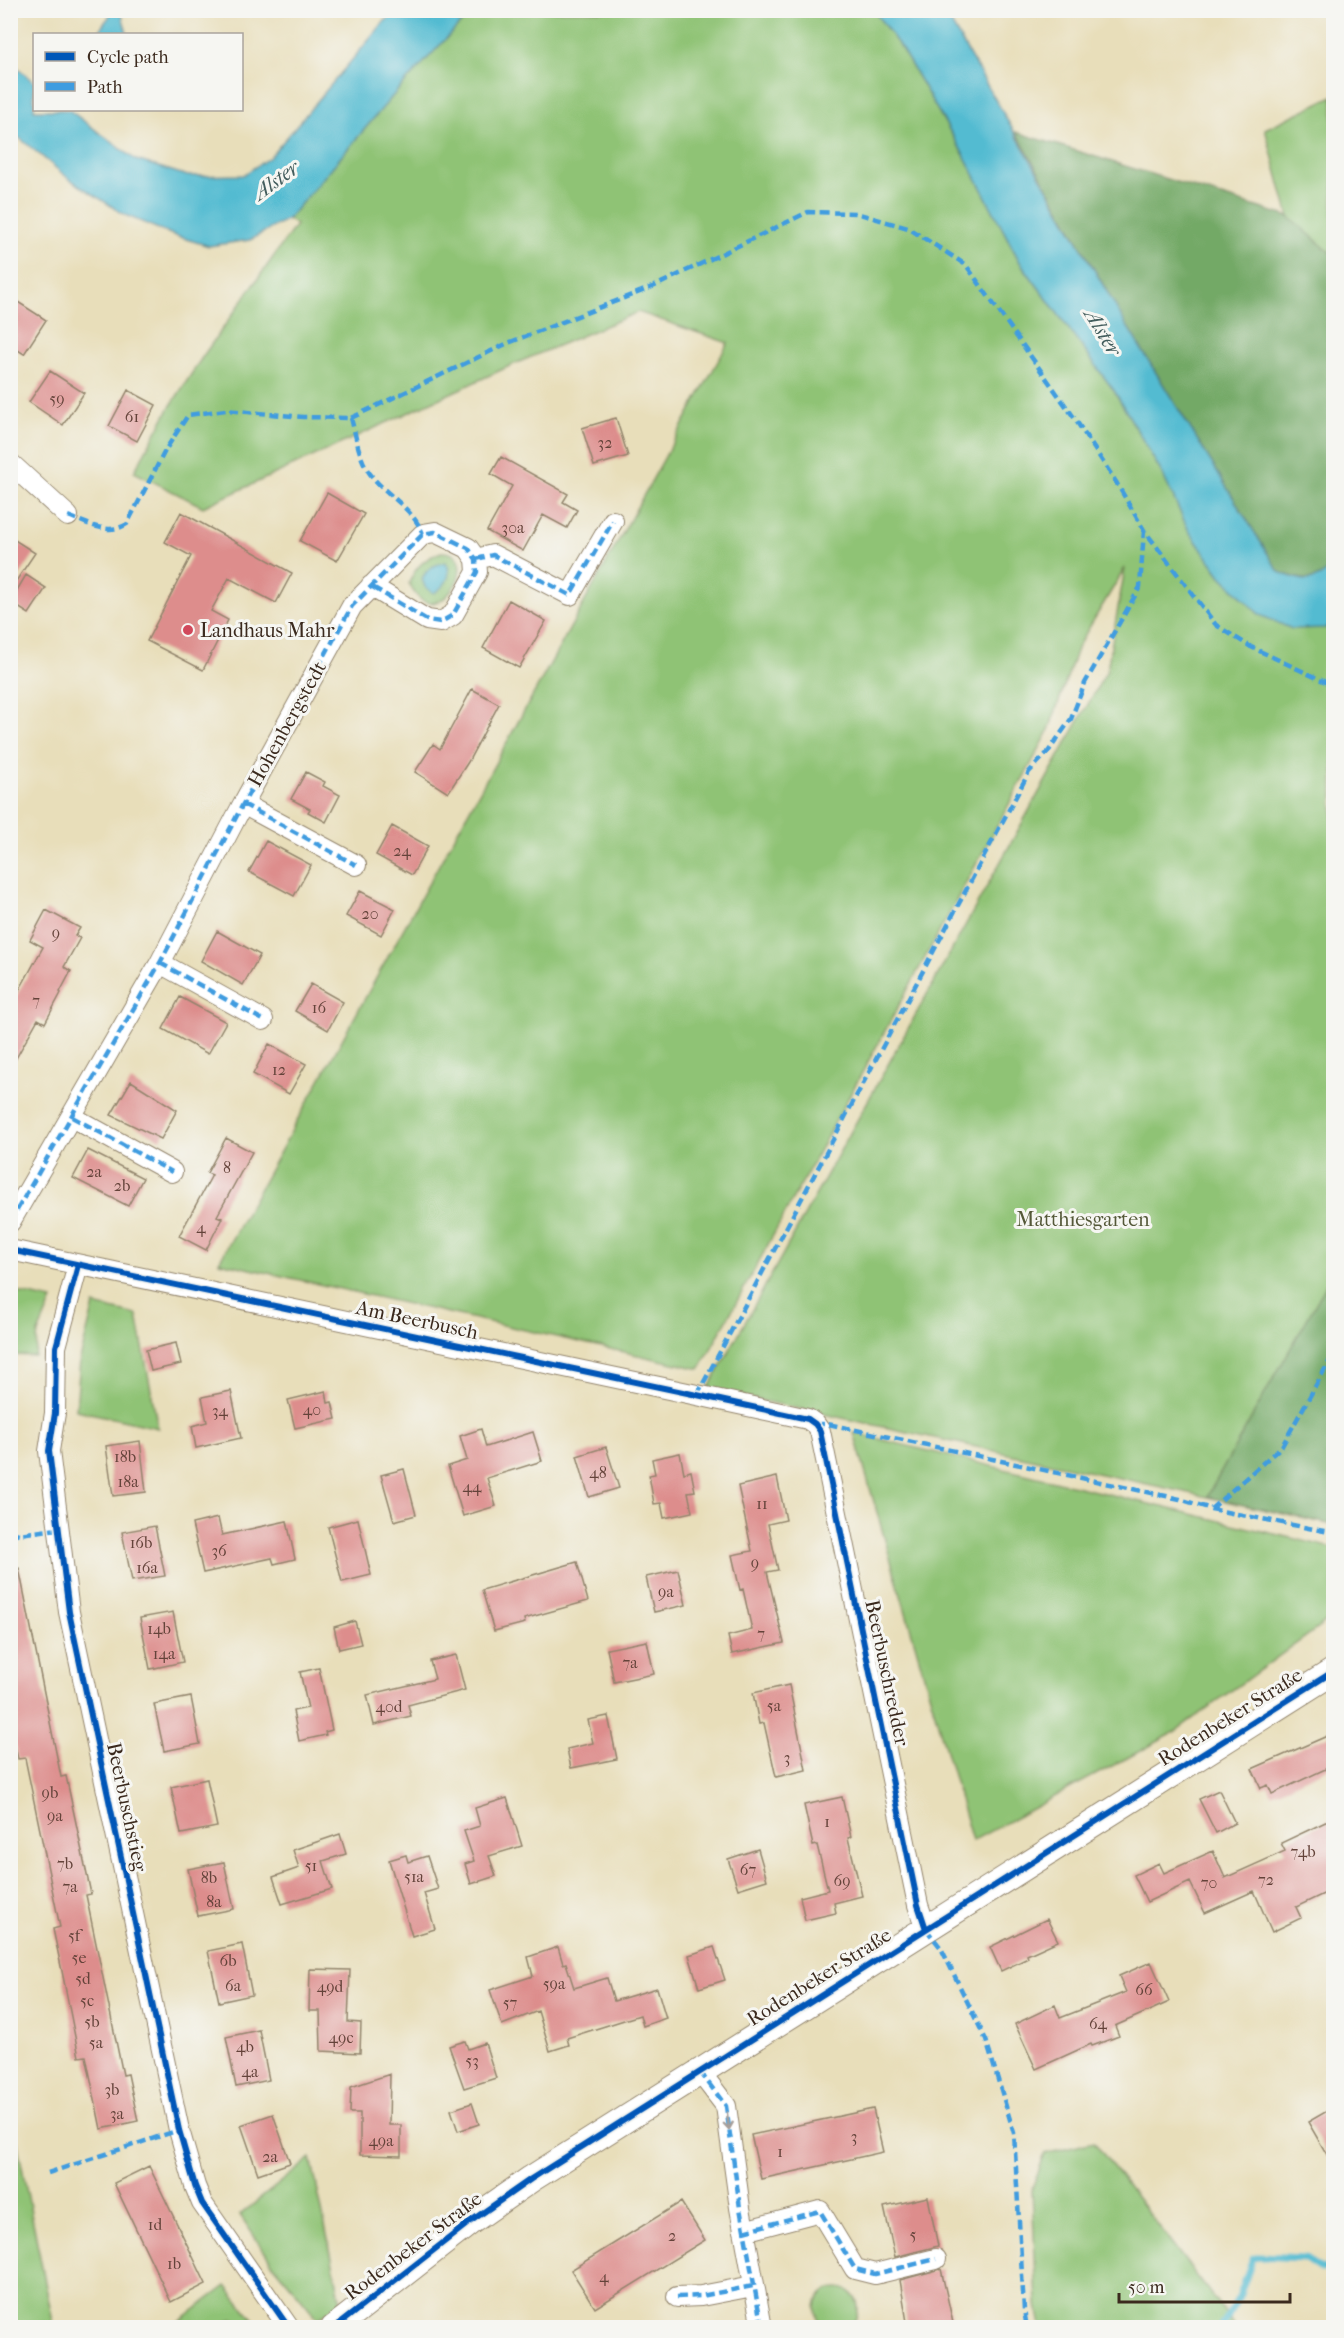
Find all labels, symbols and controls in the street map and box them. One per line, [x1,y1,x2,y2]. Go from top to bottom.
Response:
legend [33,33,243,111]
text: Cycle path [87,47,168,68]
text: Path [87,77,123,98]
water label: Alster [246,155,305,206]
water label: Alster [1078,302,1127,361]
house number: 59 [49,389,65,408]
house number: 61 [125,407,139,426]
house number: 32 [598,433,612,452]
house number: 30a [502,518,525,537]
place label: Landhaus Mahr [200,619,335,642]
marker: Landhaus Mahr [181,623,195,637]
street label: Hohenbergstedt [243,657,331,791]
house number: 24 [393,841,411,860]
house number: 20 [361,904,379,923]
house number: 9 [52,923,60,942]
house number: 7 [32,991,40,1010]
house number: 16 [312,998,326,1017]
house number: 12 [272,1060,286,1079]
house number: 8 [223,1158,231,1177]
house number: 2a [86,1162,102,1181]
house number: 2b [114,1176,130,1195]
park label: Matthiesgarten [1016,1208,1150,1231]
house number: 4 [196,1218,206,1237]
street label: Am Beerbusch [353,1296,481,1344]
house number: 40 [303,1400,321,1419]
house number: 34 [212,1401,229,1420]
house number: 18b [114,1447,136,1466]
house number: 48 [589,1463,607,1482]
house number: 18a [117,1472,139,1491]
house number: 44 [463,1477,482,1496]
house number: 11 [756,1494,768,1513]
house number: 16b [130,1533,152,1552]
house number: 36 [211,1541,227,1560]
house number: 9 [751,1553,759,1572]
house number: 16a [136,1558,158,1577]
house number: 9a [658,1582,674,1601]
street label: Beerbuschredder [860,1598,914,1749]
house number: 14b [147,1619,171,1638]
house number: 7 [757,1624,765,1643]
house number: 14a [153,1644,176,1663]
house number: 7a [622,1653,638,1672]
street label: Rodenbeker Straße [1154,1663,1306,1771]
house number: 5a [767,1696,782,1715]
house number: 40d [376,1697,403,1716]
street label: Beerbuschstieg [102,1740,152,1874]
house number: 3 [784,1748,790,1767]
house number: 9b [42,1783,58,1802]
house number: 9a [47,1806,63,1825]
house number: 1 [824,1812,830,1831]
house number: 74b [1290,1842,1316,1861]
house number: 7b [57,1854,73,1873]
house number: 51 [305,1856,317,1875]
house number: 67 [740,1860,756,1879]
house number: 51a [404,1867,425,1886]
house number: 8b [201,1868,217,1887]
house number: 72 [1258,1870,1274,1889]
house number: 69 [833,1871,851,1890]
house number: 70 [1201,1873,1217,1892]
house number: 7a [62,1877,78,1896]
house number: 8a [206,1892,222,1911]
street label: Rodenbeker Straße [743,1923,895,2031]
house number: 5f [68,1926,84,1945]
house number: 5e [72,1948,87,1967]
house number: 6b [219,1951,237,1970]
house number: 5d [75,1969,91,1988]
house number: 59a [543,1974,566,1993]
house number: 6a [225,1976,242,1995]
house number: 49d [317,1977,344,1996]
house number: 66 [1135,1980,1153,1999]
house number: 5c [80,1991,94,2010]
house number: 57 [503,1993,518,2012]
house number: 5b [84,2012,100,2031]
house number: 64 [1089,2014,1108,2033]
house number: 49c [329,2028,353,2047]
house number: 5a [89,2033,104,2052]
house number: 4b [236,2037,254,2056]
house number: 53 [465,2051,479,2070]
house number: 4a [242,2062,259,2081]
house number: 3b [105,2080,119,2099]
house number: 3a [110,2104,125,2123]
one-way arrow [723,2110,734,2130]
house number: 3 [851,2127,857,2146]
house number: 49a [368,2131,394,2150]
house number: 1 [777,2142,783,2161]
house number: 2a [262,2147,278,2166]
street label: Rodenbeker Straße [340,2187,486,2305]
house number: 1d [148,2215,163,2234]
house number: 5 [910,2225,917,2244]
house number: 2 [668,2226,676,2245]
house number: 1b [167,2254,181,2273]
scale bar [1119,2266,1290,2304]
house number: 4 [599,2267,609,2286]
text: 50 m [1128,2277,1165,2298]

